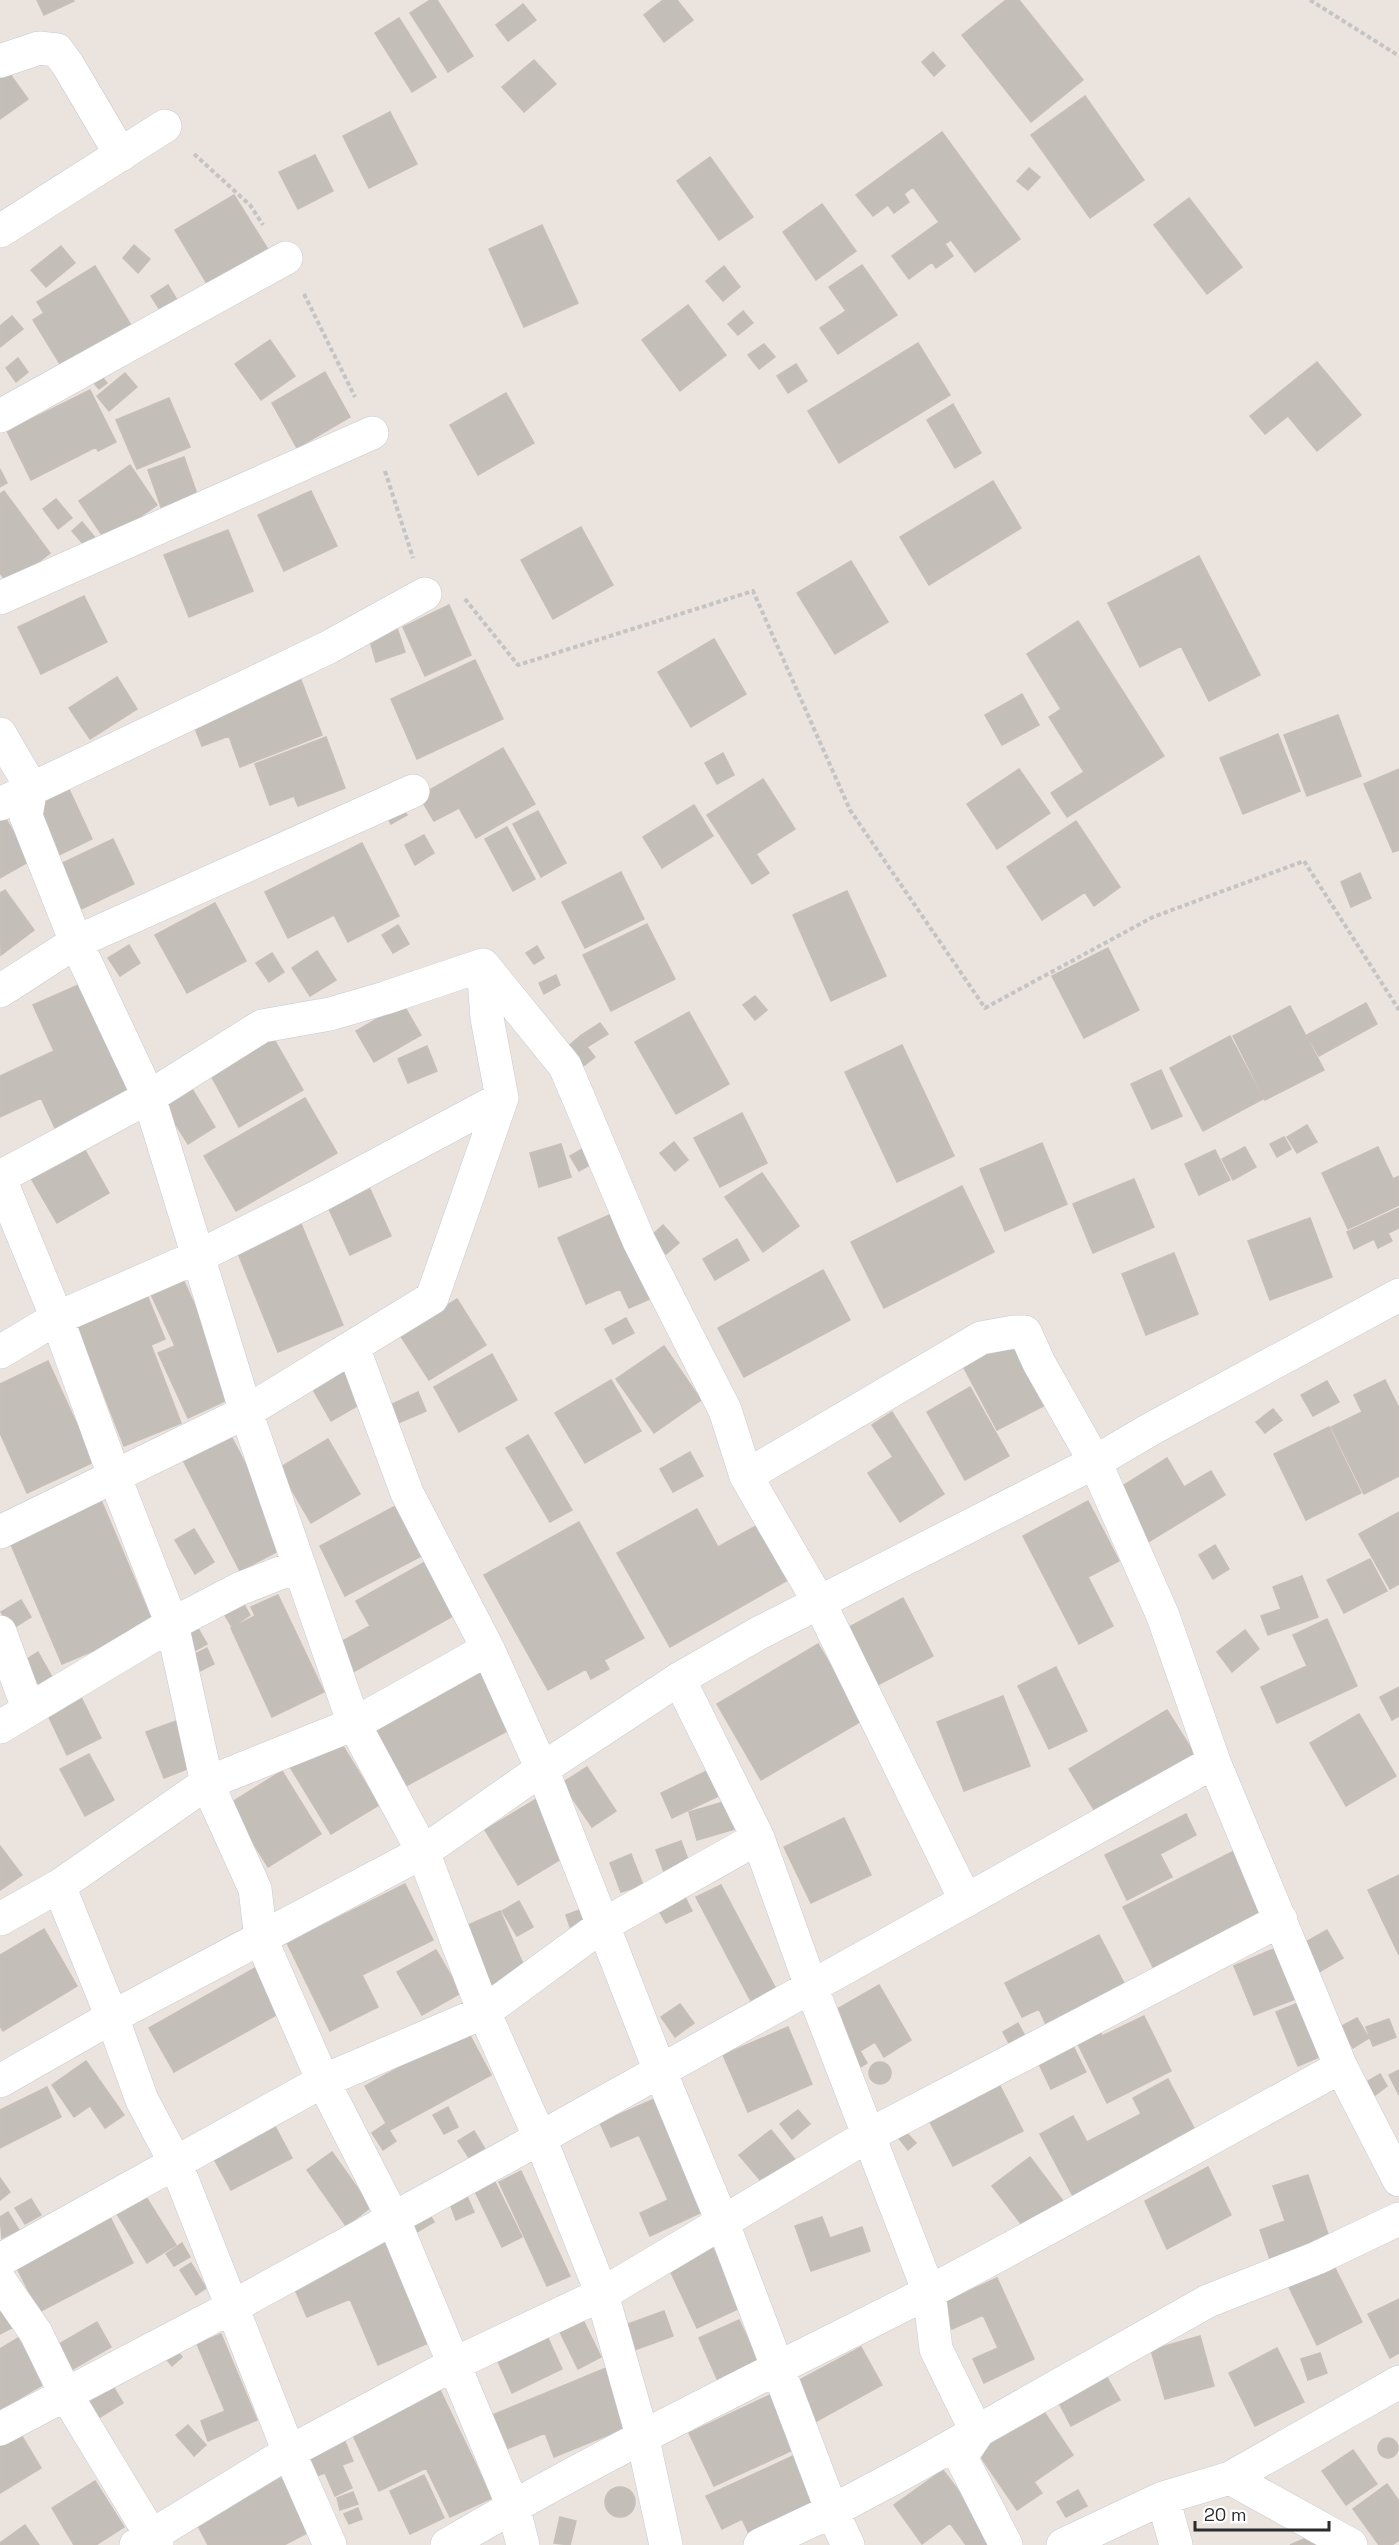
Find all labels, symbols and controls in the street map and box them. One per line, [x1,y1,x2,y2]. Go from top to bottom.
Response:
scale bar [1195,2494,1328,2532]
text: 20 m [1204,2503,1247,2526]

